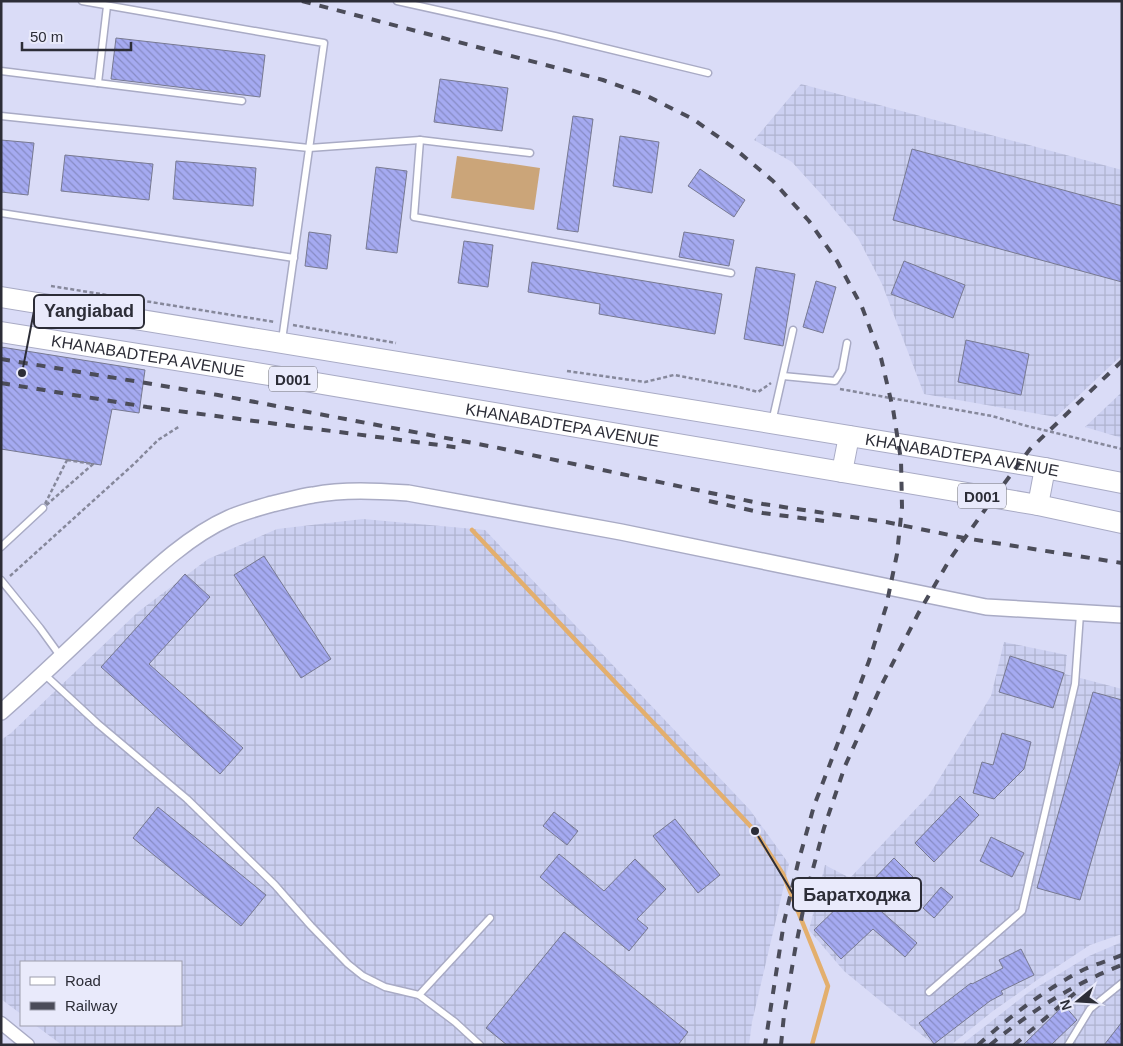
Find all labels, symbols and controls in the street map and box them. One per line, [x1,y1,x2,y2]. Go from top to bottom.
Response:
scale bar [22,20,131,52]
text: 50 m [30,28,63,45]
callout: Yangiabad [34,295,144,328]
text: Yangiabad [44,301,134,321]
street label: KHANABADTEPA AVENUE [50,332,246,380]
road number: D001 [269,366,317,392]
street label: KHANABADTEPA AVENUE [464,400,660,449]
street label: KHANABADTEPA AVENUE [864,430,1060,479]
road number: D001 [958,484,1006,508]
callout: Баратходжа [793,878,921,911]
text: Баратходжа [803,885,912,905]
legend [20,961,182,1026]
text: Road [65,972,101,989]
north arrow [1053,976,1103,1026]
text: Railway [65,997,118,1014]
text: N [1056,998,1075,1012]

